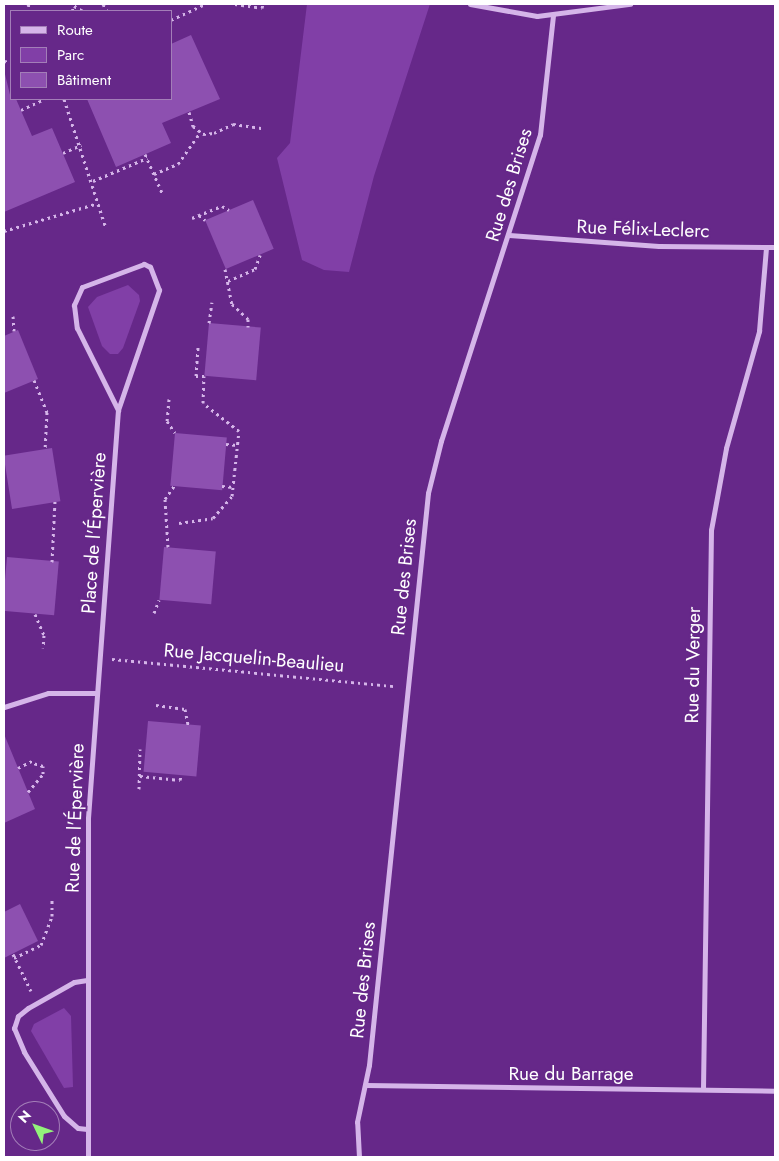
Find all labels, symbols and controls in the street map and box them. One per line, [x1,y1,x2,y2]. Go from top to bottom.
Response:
legend [10,10,172,100]
text: Route [57,19,93,41]
text: Parc [57,44,84,66]
text: Bâtiment [57,69,111,91]
street label: Rue des Brises [481,126,537,244]
street label: Rue Félix-Leclerc [576,215,710,243]
street label: Place de l'Épervière [77,451,111,615]
street label: Rue des Brises [387,518,421,636]
street label: Rue du Verger [681,606,705,724]
street label: Rue Jacquelin-Beaulieu [163,639,345,677]
street label: Rue de l'Épervière [61,743,89,893]
street label: Rue des Brises [346,921,380,1039]
street label: Rue du Barrage [508,1063,634,1085]
north arrow [10,1101,60,1151]
text: N [13,1106,36,1127]

